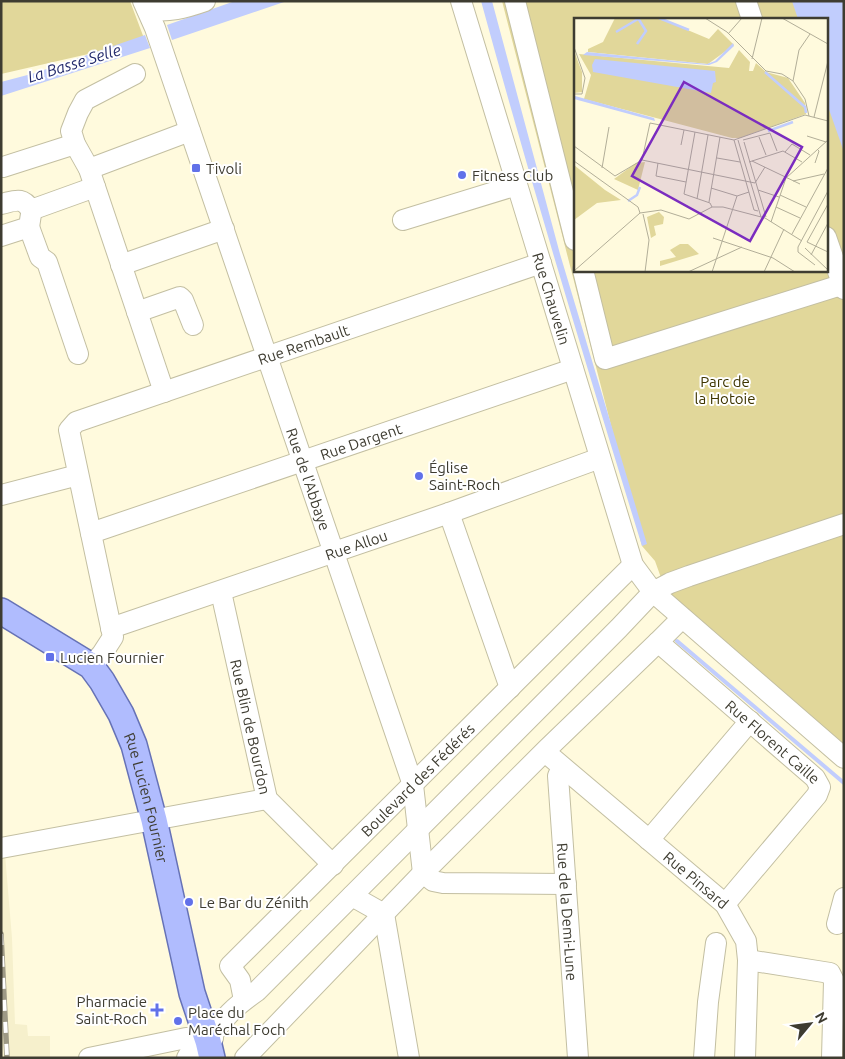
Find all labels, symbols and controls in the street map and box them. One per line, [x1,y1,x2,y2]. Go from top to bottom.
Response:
inset map [574,18,828,271]
water label: La Basse Selle [25,40,123,86]
place label: Tivoli [206,160,242,177]
marker: Tivoli [190,162,202,174]
place label: Fitness Club [472,167,553,184]
marker: Fitness Club [456,169,468,181]
street label: Rue Chauvelin [530,250,574,347]
street label: Rue Rembault [256,321,351,368]
park label: Parc de la Hotoie [695,373,755,407]
street label: Rue Dargent [318,419,404,463]
street label: Rue de l'Abbaye [283,425,334,532]
place label: Église Saint-Roch [429,459,500,493]
marker: Église Saint-Roch [413,470,425,482]
street label: Rue Allou [323,526,390,563]
place label: Lucien Fournier [60,649,164,666]
marker: Lucien Fournier [44,651,56,663]
street label: Rue Blin de Bourdon [228,658,274,796]
street label: Rue Florent Caille [722,696,823,787]
street label: Boulevard des Fédérés [357,720,478,839]
street label: Rue Lucien Fournier [121,730,172,865]
street label: Rue de la Demi-Lune [554,842,581,981]
street label: Rue Pinsard [660,848,732,912]
place label: Le Bar du Zénith [199,894,309,911]
marker: Le Bar du Zénith [183,896,195,908]
place label: Pharmacie Saint-Roch [76,993,147,1027]
north arrow [785,999,835,1049]
marker: Pharmacie Saint-Roch [151,1004,163,1016]
place label: Place du Maréchal Foch [188,1004,286,1038]
text: N [812,1009,831,1026]
marker: Place du Maréchal Foch [172,1015,184,1027]

